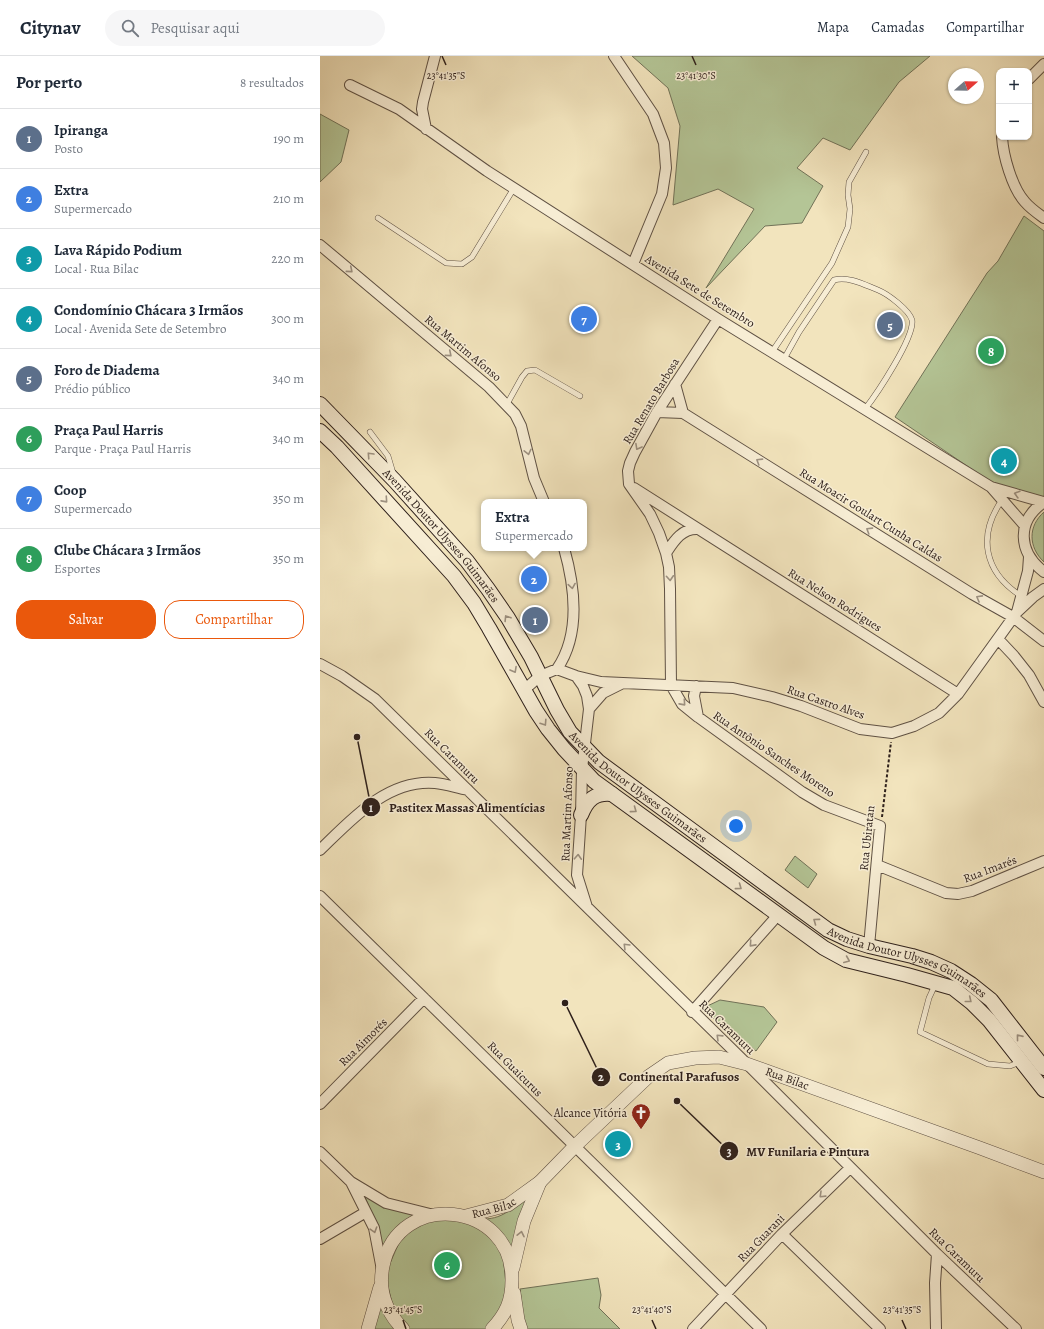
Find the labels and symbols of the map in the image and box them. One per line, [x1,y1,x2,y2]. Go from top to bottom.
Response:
north arrow [948,68,984,104]
text: 23°41'35"S [427,69,465,82]
text: 23°41'30"S [676,69,716,82]
street label: Avenida Sete de Setembro [641,250,758,331]
one-way arrow [345,266,353,273]
pin: 7 [571,304,597,334]
pin: 5 [877,310,903,340]
street label: Rua Martim Afonso [421,311,505,385]
pin: 8 [978,336,1004,366]
one-way arrow [445,349,452,356]
street label: Rua Renato Barbosa [619,354,683,447]
one-way arrow [635,443,642,450]
pin: 4 [991,446,1017,476]
one-way arrow [523,449,531,456]
one-way arrow [367,452,374,459]
one-way arrow [756,458,763,465]
street label: Avenida Doutor Ulysses Guimarães [378,464,503,606]
street label: Rua Moacir Goulart Cunha Caldas [796,464,946,566]
one-way arrow [1014,490,1021,499]
one-way arrow [380,495,388,503]
one-way arrow [866,527,873,534]
pin: 2 [521,564,547,594]
street label: Rua Nelson Rodrigues [785,565,885,635]
one-way arrow [665,575,674,581]
one-way arrow [567,583,576,589]
one-way arrow [976,595,983,603]
pin: 1 [522,605,548,635]
one-way arrow [505,615,512,622]
one-way arrow [509,666,516,673]
street label: Rua Castro Alves [785,681,867,723]
one-way arrow [678,698,685,706]
street label: Rua Antônio Sanches Moreno [710,707,838,801]
one-way arrow [539,719,547,726]
street label: Rua Caramuru [421,725,484,788]
street label: Avenida Doutor Ulysses Guimarães [565,727,710,847]
street label: Rua Martim Afonso [557,766,577,862]
callout: Pastitex Massas Alimentícias [361,795,553,820]
text: Pastitex Massas Alimentícias [389,799,545,816]
text: 1 [369,800,374,816]
street label: Rua Ubiratan [856,804,878,871]
one-way arrow [630,806,637,813]
your location [726,816,746,836]
street label: Rua Imarés [961,851,1019,886]
one-way arrow [574,854,583,860]
one-way arrow [735,882,742,889]
one-way arrow [813,919,820,926]
street label: Avenida Doutor Ulysses Guimarães [824,922,990,1002]
one-way arrow [750,939,757,947]
one-way arrow [623,943,631,951]
one-way arrow [843,955,850,963]
one-way arrow [964,995,971,1002]
street label: Rua Caramuru [695,996,759,1058]
street label: Rua Aimorés [335,1014,391,1070]
one-way arrow [716,1034,724,1042]
one-way arrow [1017,1035,1024,1042]
street label: Rua Guaicurus [484,1038,546,1100]
street label: Rua Bilac [763,1063,811,1094]
callout: Continental Parafusos [591,1064,748,1089]
text: Continental Parafusos [619,1068,739,1085]
text: 2 [598,1069,604,1085]
church icon: Alcance Vitória [630,1102,652,1130]
place label: Alcance Vitória [553,1105,627,1121]
pin: 3 [605,1129,631,1159]
callout: MV Funilaria e Pintura [719,1139,878,1164]
text: MV Funilaria e Pintura [746,1143,870,1160]
text: 3 [726,1144,732,1160]
one-way arrow [819,1190,827,1198]
street label: Rua Bilac [470,1194,519,1222]
street label: Rua Guarani [734,1210,788,1266]
street label: Rua Caramuru [925,1224,989,1286]
one-way arrow [369,1226,377,1233]
one-way arrow [516,1231,524,1237]
pin: 6 [434,1250,460,1280]
text: 23°41'45"S [384,1303,422,1316]
text: 23°41'40"S [632,1303,672,1316]
text: 23°41'35"S [883,1303,921,1316]

